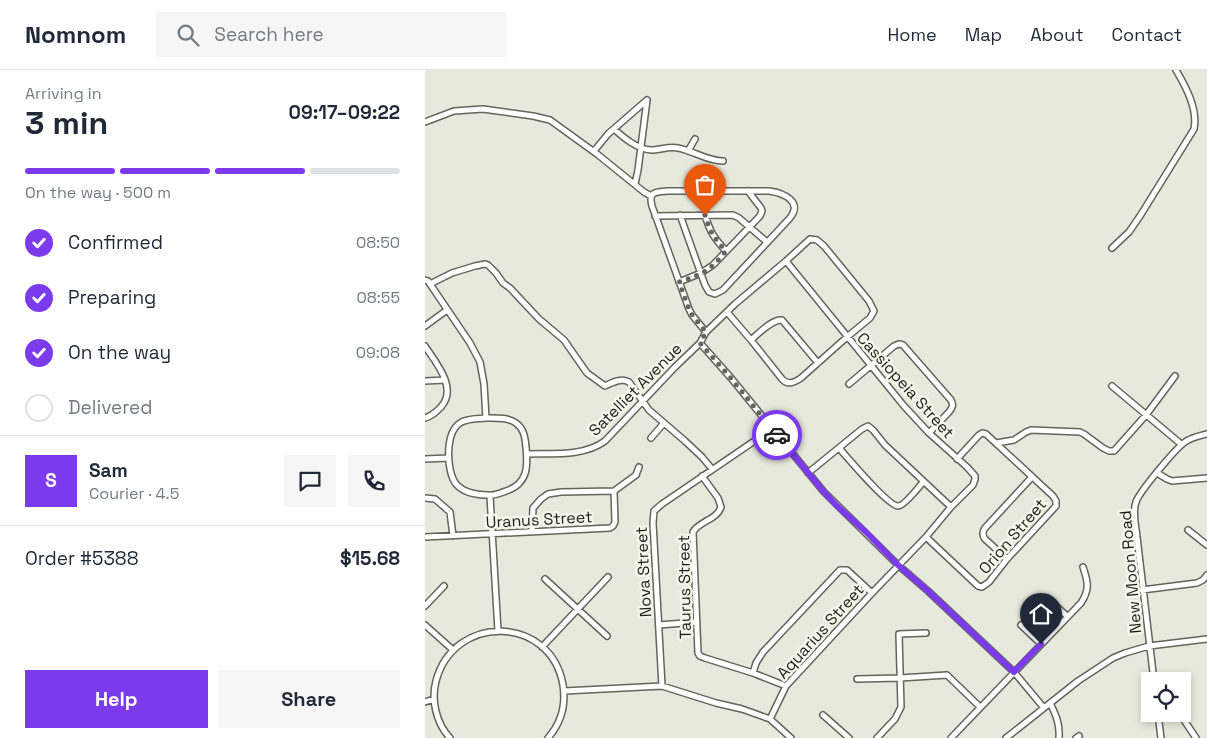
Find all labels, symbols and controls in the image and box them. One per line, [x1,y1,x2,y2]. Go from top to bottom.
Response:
search box [156,12,506,57]
text: Nomnom [25,19,126,50]
icon: search [174,21,202,49]
text: Search here [214,22,324,47]
text: Home [888,23,937,46]
text: Map [965,23,1002,46]
text: About [1030,23,1084,46]
text: Contact [1112,23,1182,46]
text: Arriving in [25,83,102,104]
text: 09:17–09:22 [289,100,400,125]
text: 3 min [25,103,108,143]
pin [684,164,726,215]
icon: bag [691,171,719,199]
text: On the way · 500 m [25,182,171,203]
icon: check [25,229,53,257]
text: Confirmed [68,230,163,255]
text: 08:50 [356,232,400,253]
icon: check [25,284,53,312]
text: Preparing [68,285,156,310]
text: 08:55 [357,287,400,308]
street label: Cassiopeia Street [852,328,959,443]
street label: Satelliet Avenue [584,338,687,441]
icon: check [25,339,53,367]
text: On the way [68,340,171,365]
text: 09:08 [356,342,400,363]
text: Delivered [68,395,153,420]
courier [752,410,802,460]
icon: car [763,421,791,449]
button: chat [284,455,336,507]
button: phone [348,455,400,507]
text: Sam [89,458,128,483]
text: S [45,468,57,493]
text: Courier · 4.5 [89,483,179,504]
street label: Orion Street [974,494,1051,578]
street label: Uranus Street [485,506,593,533]
street label: New Moon Road [1115,509,1146,634]
street label: Nova Street [631,526,656,618]
street label: Taurus Street [673,535,696,639]
text: Order #5388 [25,546,139,571]
text: $15.68 [340,546,400,571]
street label: Aquarius Street [772,580,869,683]
pin [1020,593,1062,644]
icon: home [1027,600,1055,628]
button: Help [25,670,208,728]
button: Share [218,670,400,728]
map controls [1141,672,1191,722]
button: locate [1141,672,1191,722]

